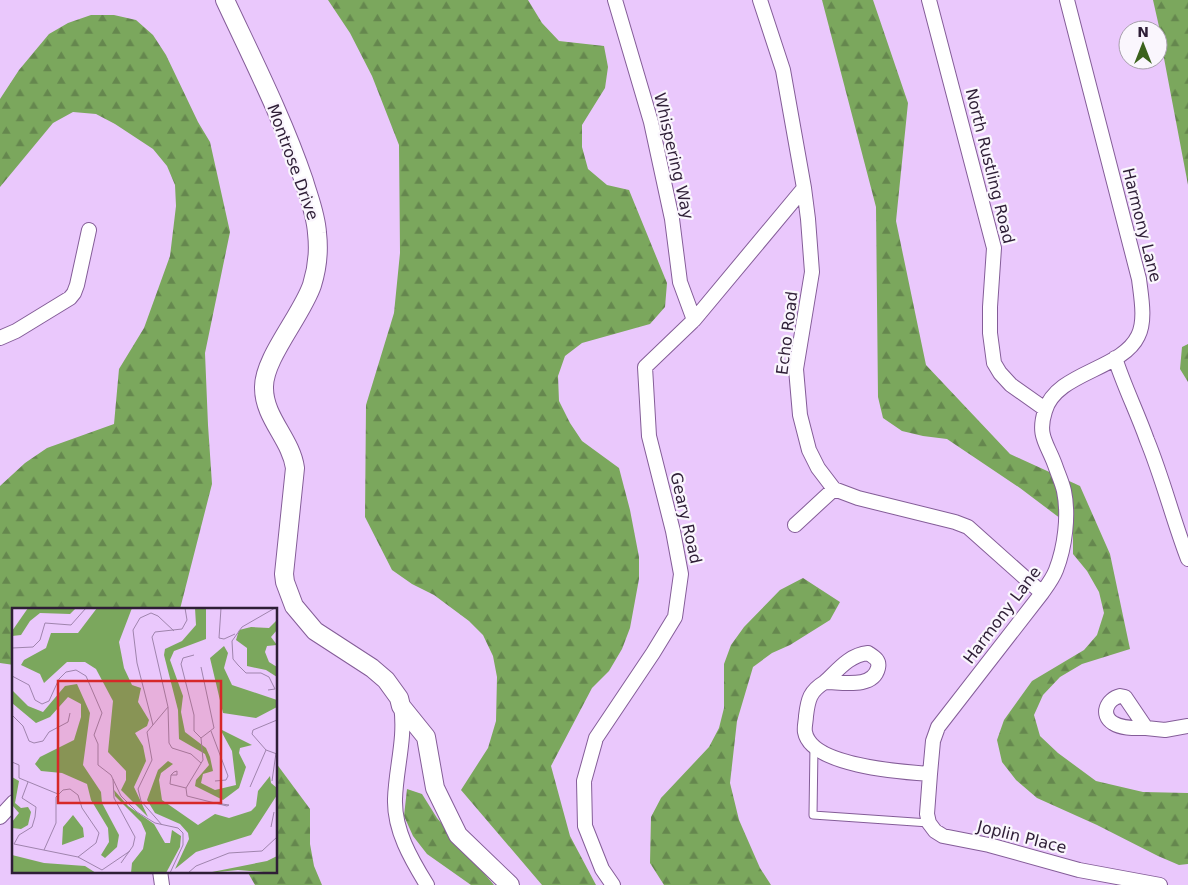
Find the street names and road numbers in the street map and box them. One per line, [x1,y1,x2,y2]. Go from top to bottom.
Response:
street label: North Rustling Road [962,86,1018,246]
street label: Whispering Way [650,91,698,221]
street label: Montrose Drive [263,101,323,223]
street label: Harmony Lane [1119,166,1165,284]
street label: Echo Road [772,290,802,376]
street label: Geary Road [666,470,706,566]
street label: Harmony Lane [959,563,1045,667]
street label: Joplin Place [974,816,1069,857]

